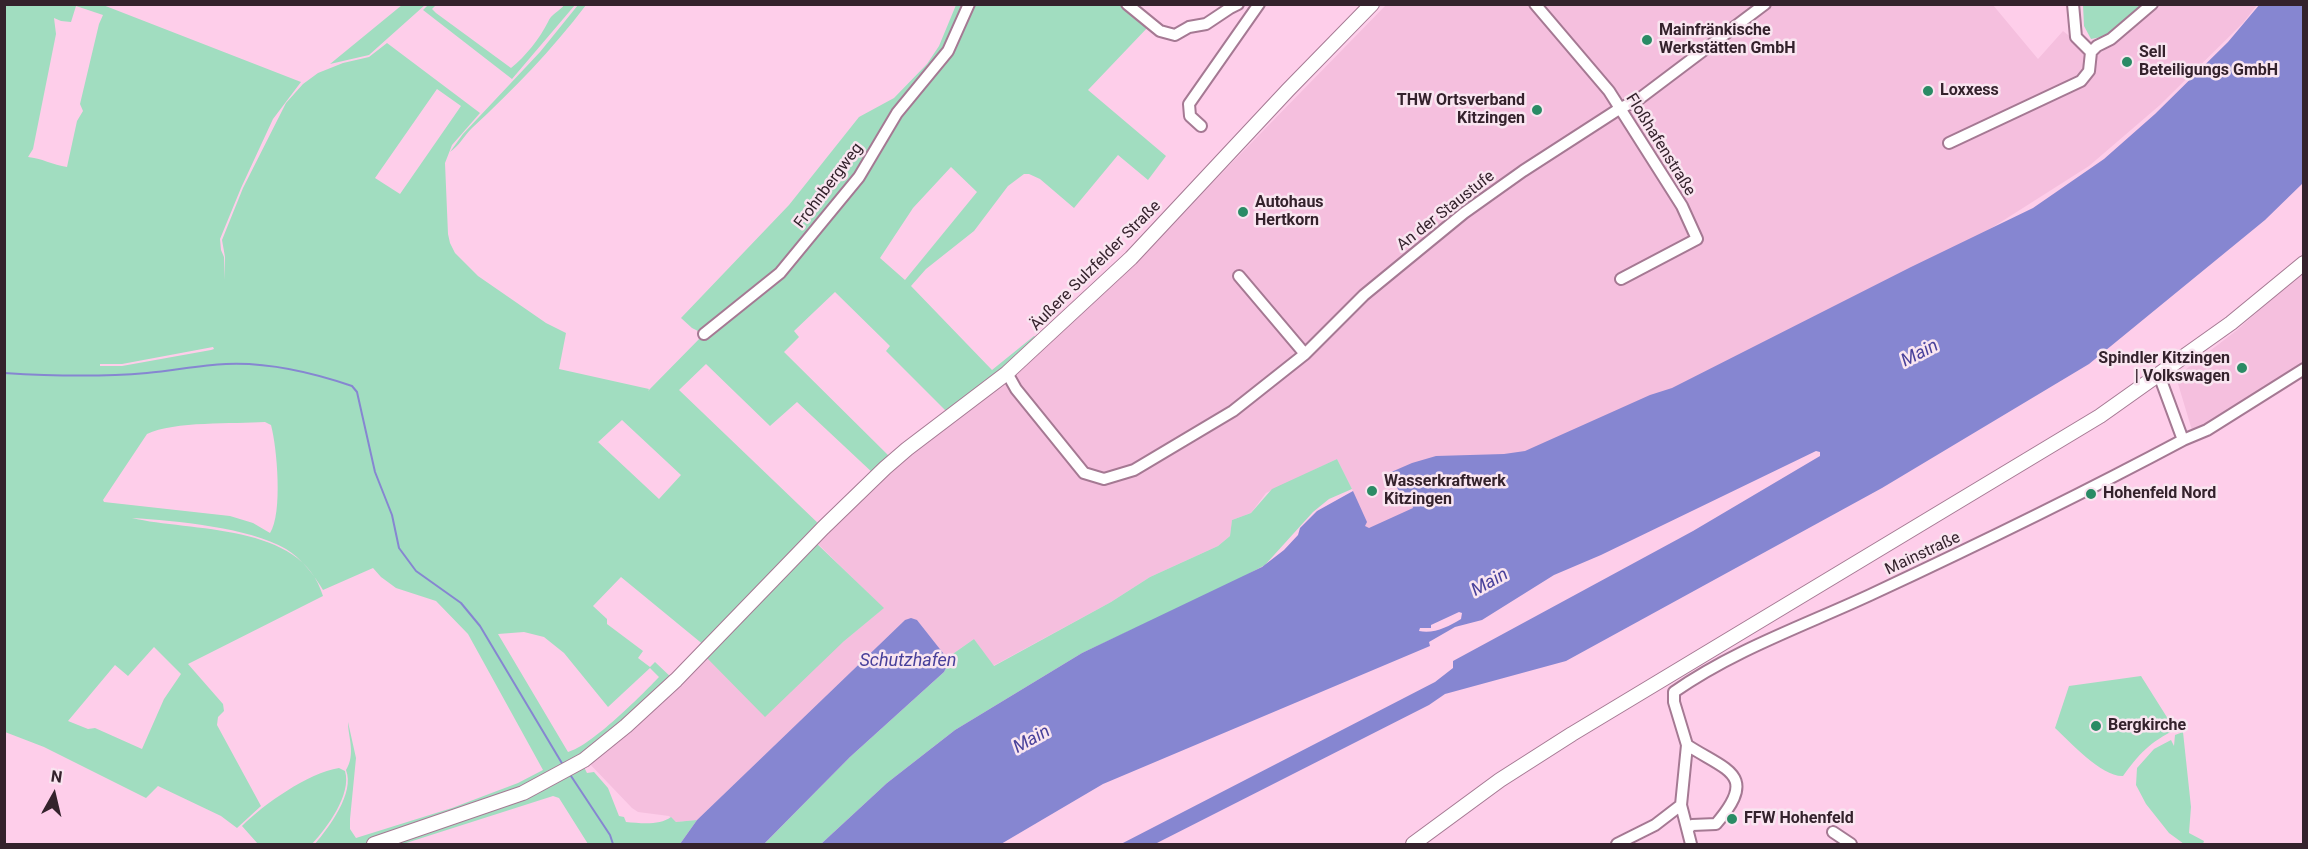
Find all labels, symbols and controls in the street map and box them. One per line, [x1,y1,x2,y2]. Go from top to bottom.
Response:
place label: Mainfränkische Werkstätten GmbH [1659,21,1795,59]
marker: Mainfränkische Werkstätten GmbH [1640,33,1654,47]
place label: Sell Beteiligungs GmbH [2139,43,2278,81]
marker: Sell Beteiligungs GmbH [2120,55,2134,69]
place label: Loxxess [1940,81,1999,101]
marker: Loxxess [1921,84,1935,98]
street label: Floßhafenstraße [1621,90,1699,200]
place label: THW Ortsverband Kitzingen [1397,91,1525,129]
marker: THW Ortsverband Kitzingen [1530,103,1544,117]
street label: Frohnbergweg [791,140,867,232]
street label: An der Staustufe [1393,167,1499,255]
place label: Autohaus Hertkorn [1255,193,1324,231]
street label: Äußere Sulzfelder Straße [1027,197,1165,335]
marker: Autohaus Hertkorn [1236,205,1250,219]
water label: Main [1898,336,1942,372]
place label: Spindler Kitzingen | Volkswagen [2098,349,2230,387]
marker: Spindler Kitzingen | Volkswagen [2235,361,2249,375]
place label: Wasserkraftwerk Kitzingen [1384,472,1506,510]
marker: Wasserkraftwerk Kitzingen [1365,484,1379,498]
place label: Hohenfeld Nord [2103,484,2216,504]
marker: Hohenfeld Nord [2084,487,2098,501]
street label: Mainstraße [1882,528,1964,580]
water label: Main [1468,564,1512,602]
water label: Schutzhafen [859,650,957,672]
place label: Bergkirche [2108,716,2186,736]
marker: Bergkirche [2089,719,2103,733]
water label: Main [1010,721,1054,759]
north arrow [24,765,84,825]
text: N [50,766,63,787]
place label: FFW Hohenfeld [1744,809,1854,829]
marker: FFW Hohenfeld [1725,812,1739,826]

